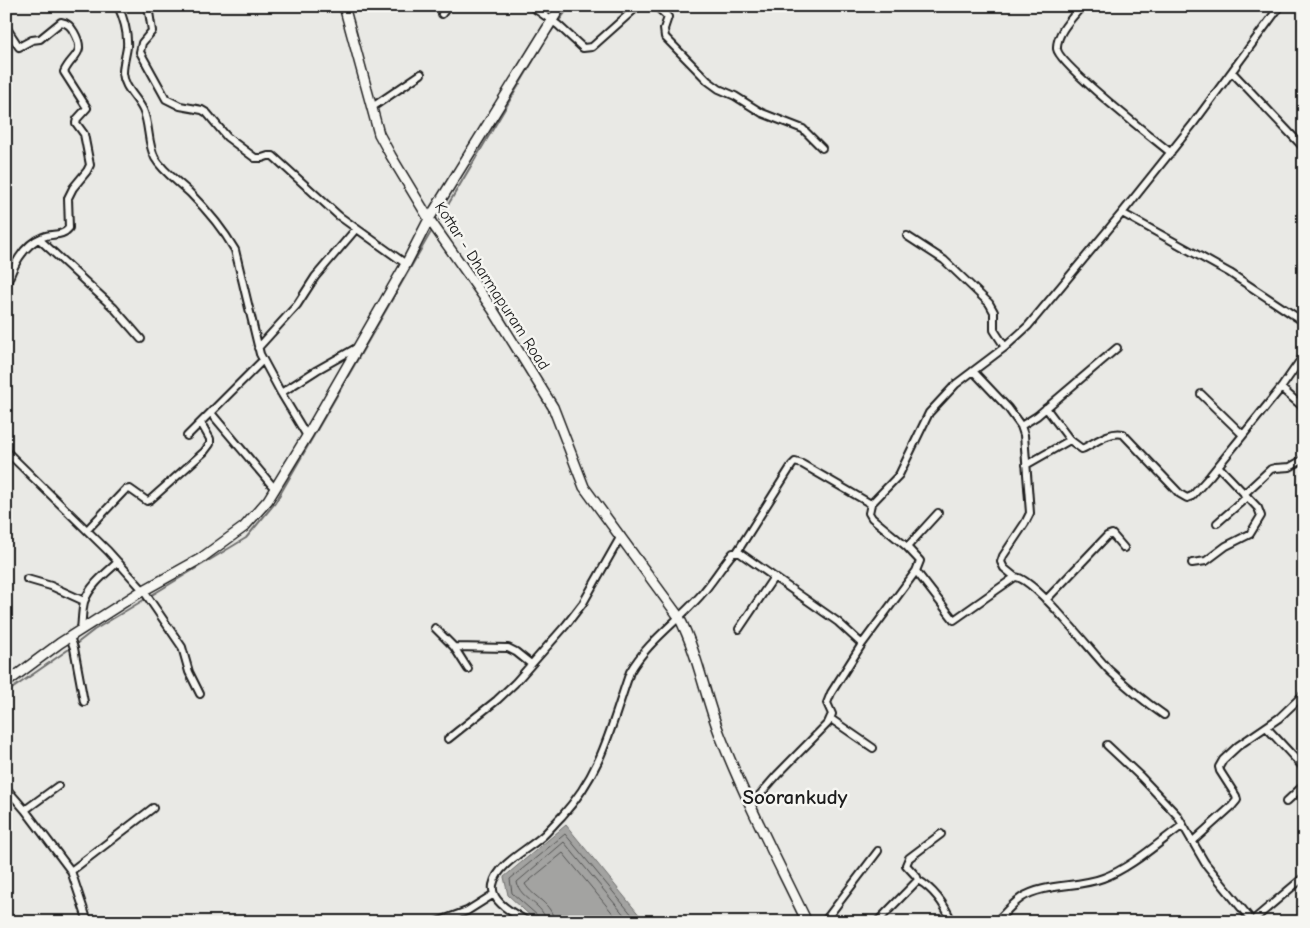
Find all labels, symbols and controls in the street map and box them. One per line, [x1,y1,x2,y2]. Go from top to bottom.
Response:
street label: Kottar - Dharmapuram Road [431,199,553,373]
district label: Soorankudy [743,785,848,809]

